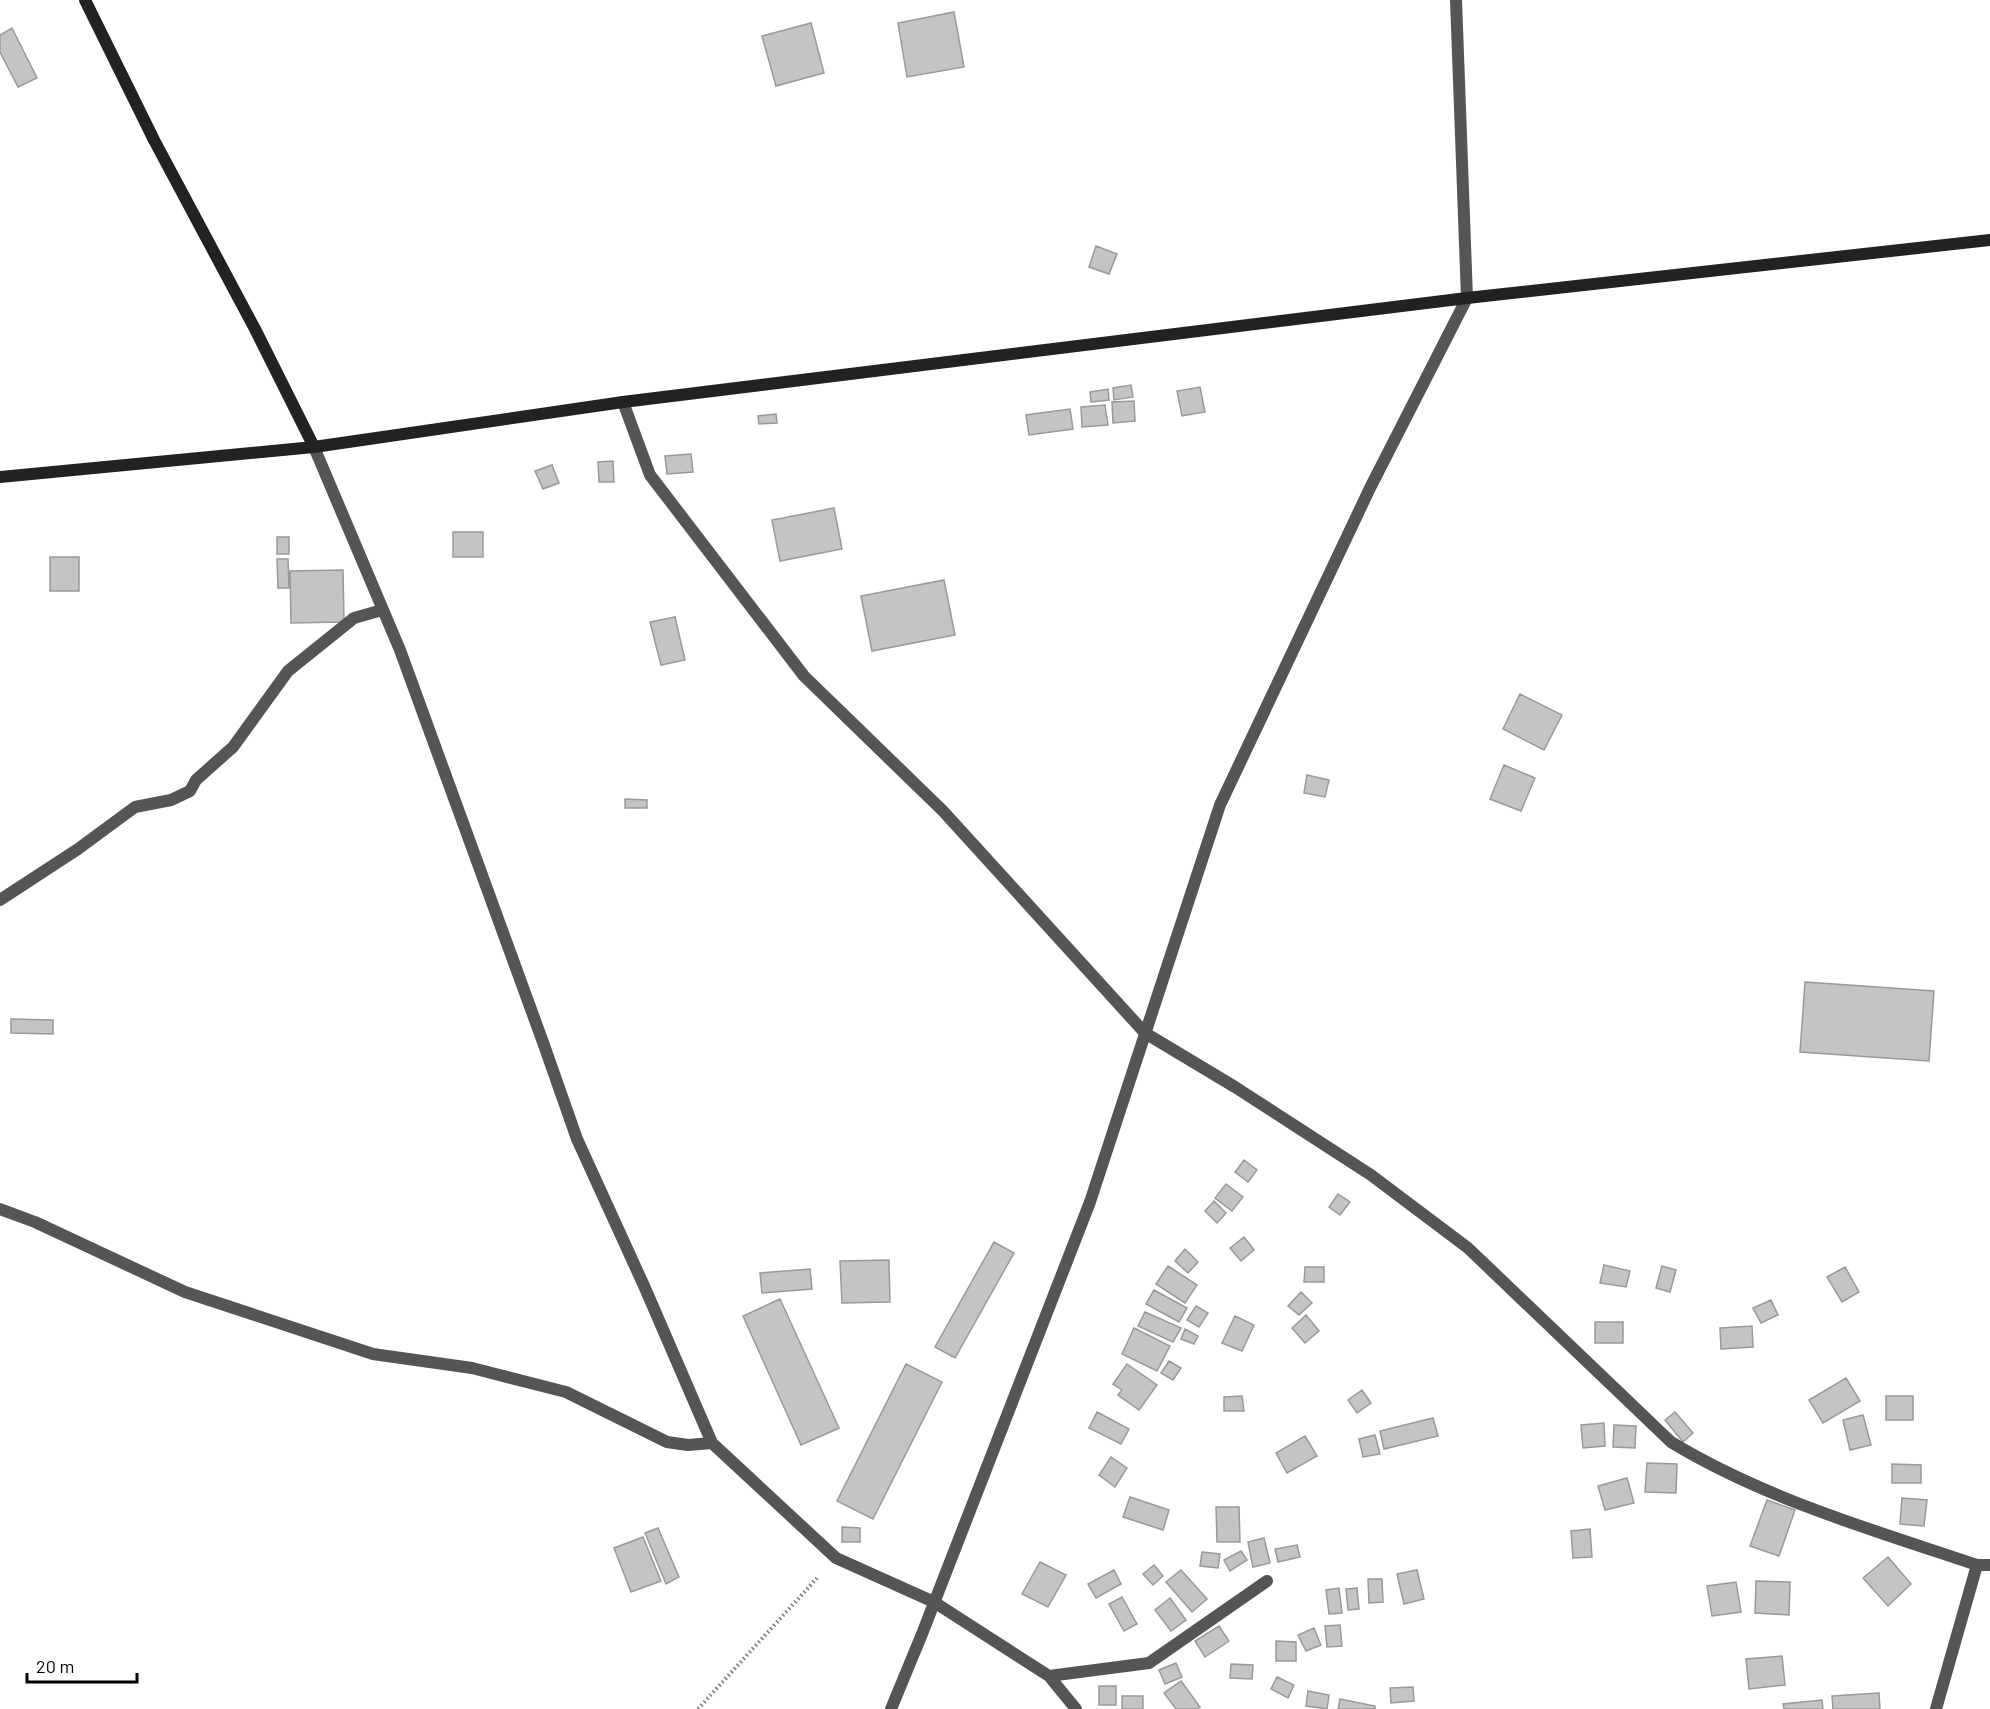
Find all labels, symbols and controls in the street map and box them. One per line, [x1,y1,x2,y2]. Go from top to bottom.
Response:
scale bar [27,1646,136,1684]
text: 20 m [36,1655,74,1677]

